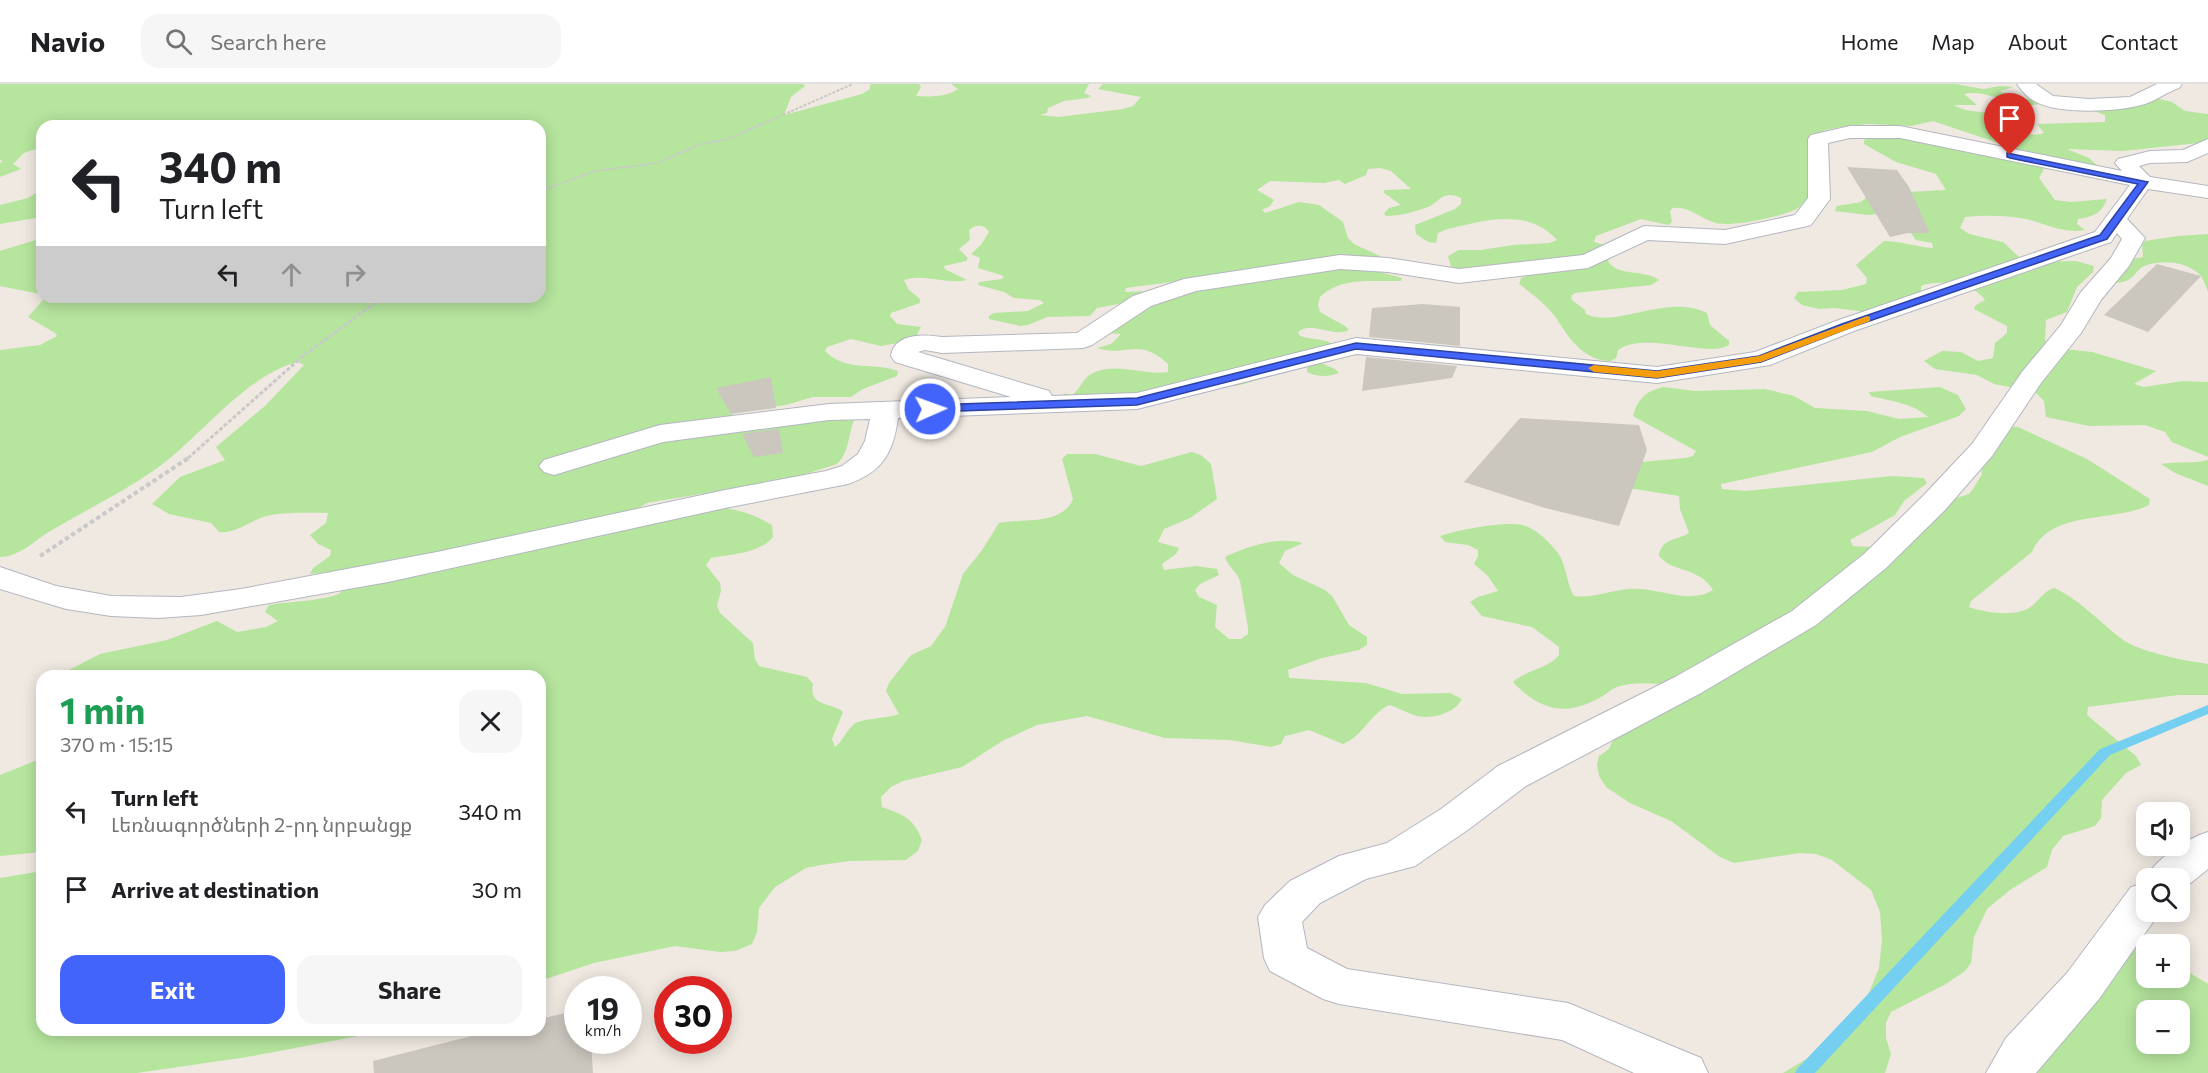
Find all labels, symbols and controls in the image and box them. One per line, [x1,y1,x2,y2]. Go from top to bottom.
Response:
search box [141,14,561,68]
text: Navio [30,24,105,58]
icon: search [162,25,195,58]
text: Search here [210,28,326,55]
text: Home [1841,29,1898,54]
text: Map [1931,29,1975,54]
text: About [2008,29,2067,54]
text: Contact [2100,29,2178,54]
pin [1984,93,2035,155]
icon: arrive [1993,102,2026,135]
text: 340 m [159,140,282,192]
icon: left [60,144,138,222]
text: Turn left [159,192,263,225]
icon: left [212,258,245,291]
icon: ahead [275,258,308,291]
icon: right [338,258,371,291]
position arrow [898,377,962,441]
text: 1 min [60,687,145,731]
button: close [459,690,522,753]
text: 370 m · 15:15 [60,732,173,756]
text: Turn left [111,784,198,811]
icon: left [60,795,93,828]
text: 340 m [458,798,522,825]
map controls [2136,802,2190,1054]
button: sound [2136,802,2190,856]
text: Լեռնագործների 2-րդ նրբանցք [111,812,412,836]
button: search [2136,868,2190,922]
icon: arrive [60,873,93,906]
text: Arrive at destination [111,876,319,903]
text: 30 m [472,876,522,903]
button: + [2136,934,2190,988]
button: Exit [60,955,285,1024]
button: Share [297,955,522,1024]
speed limit sign: 30 [654,976,732,1054]
text: 19 [587,989,619,1026]
button: − [2136,1000,2190,1054]
text: km/h [585,1021,621,1039]

